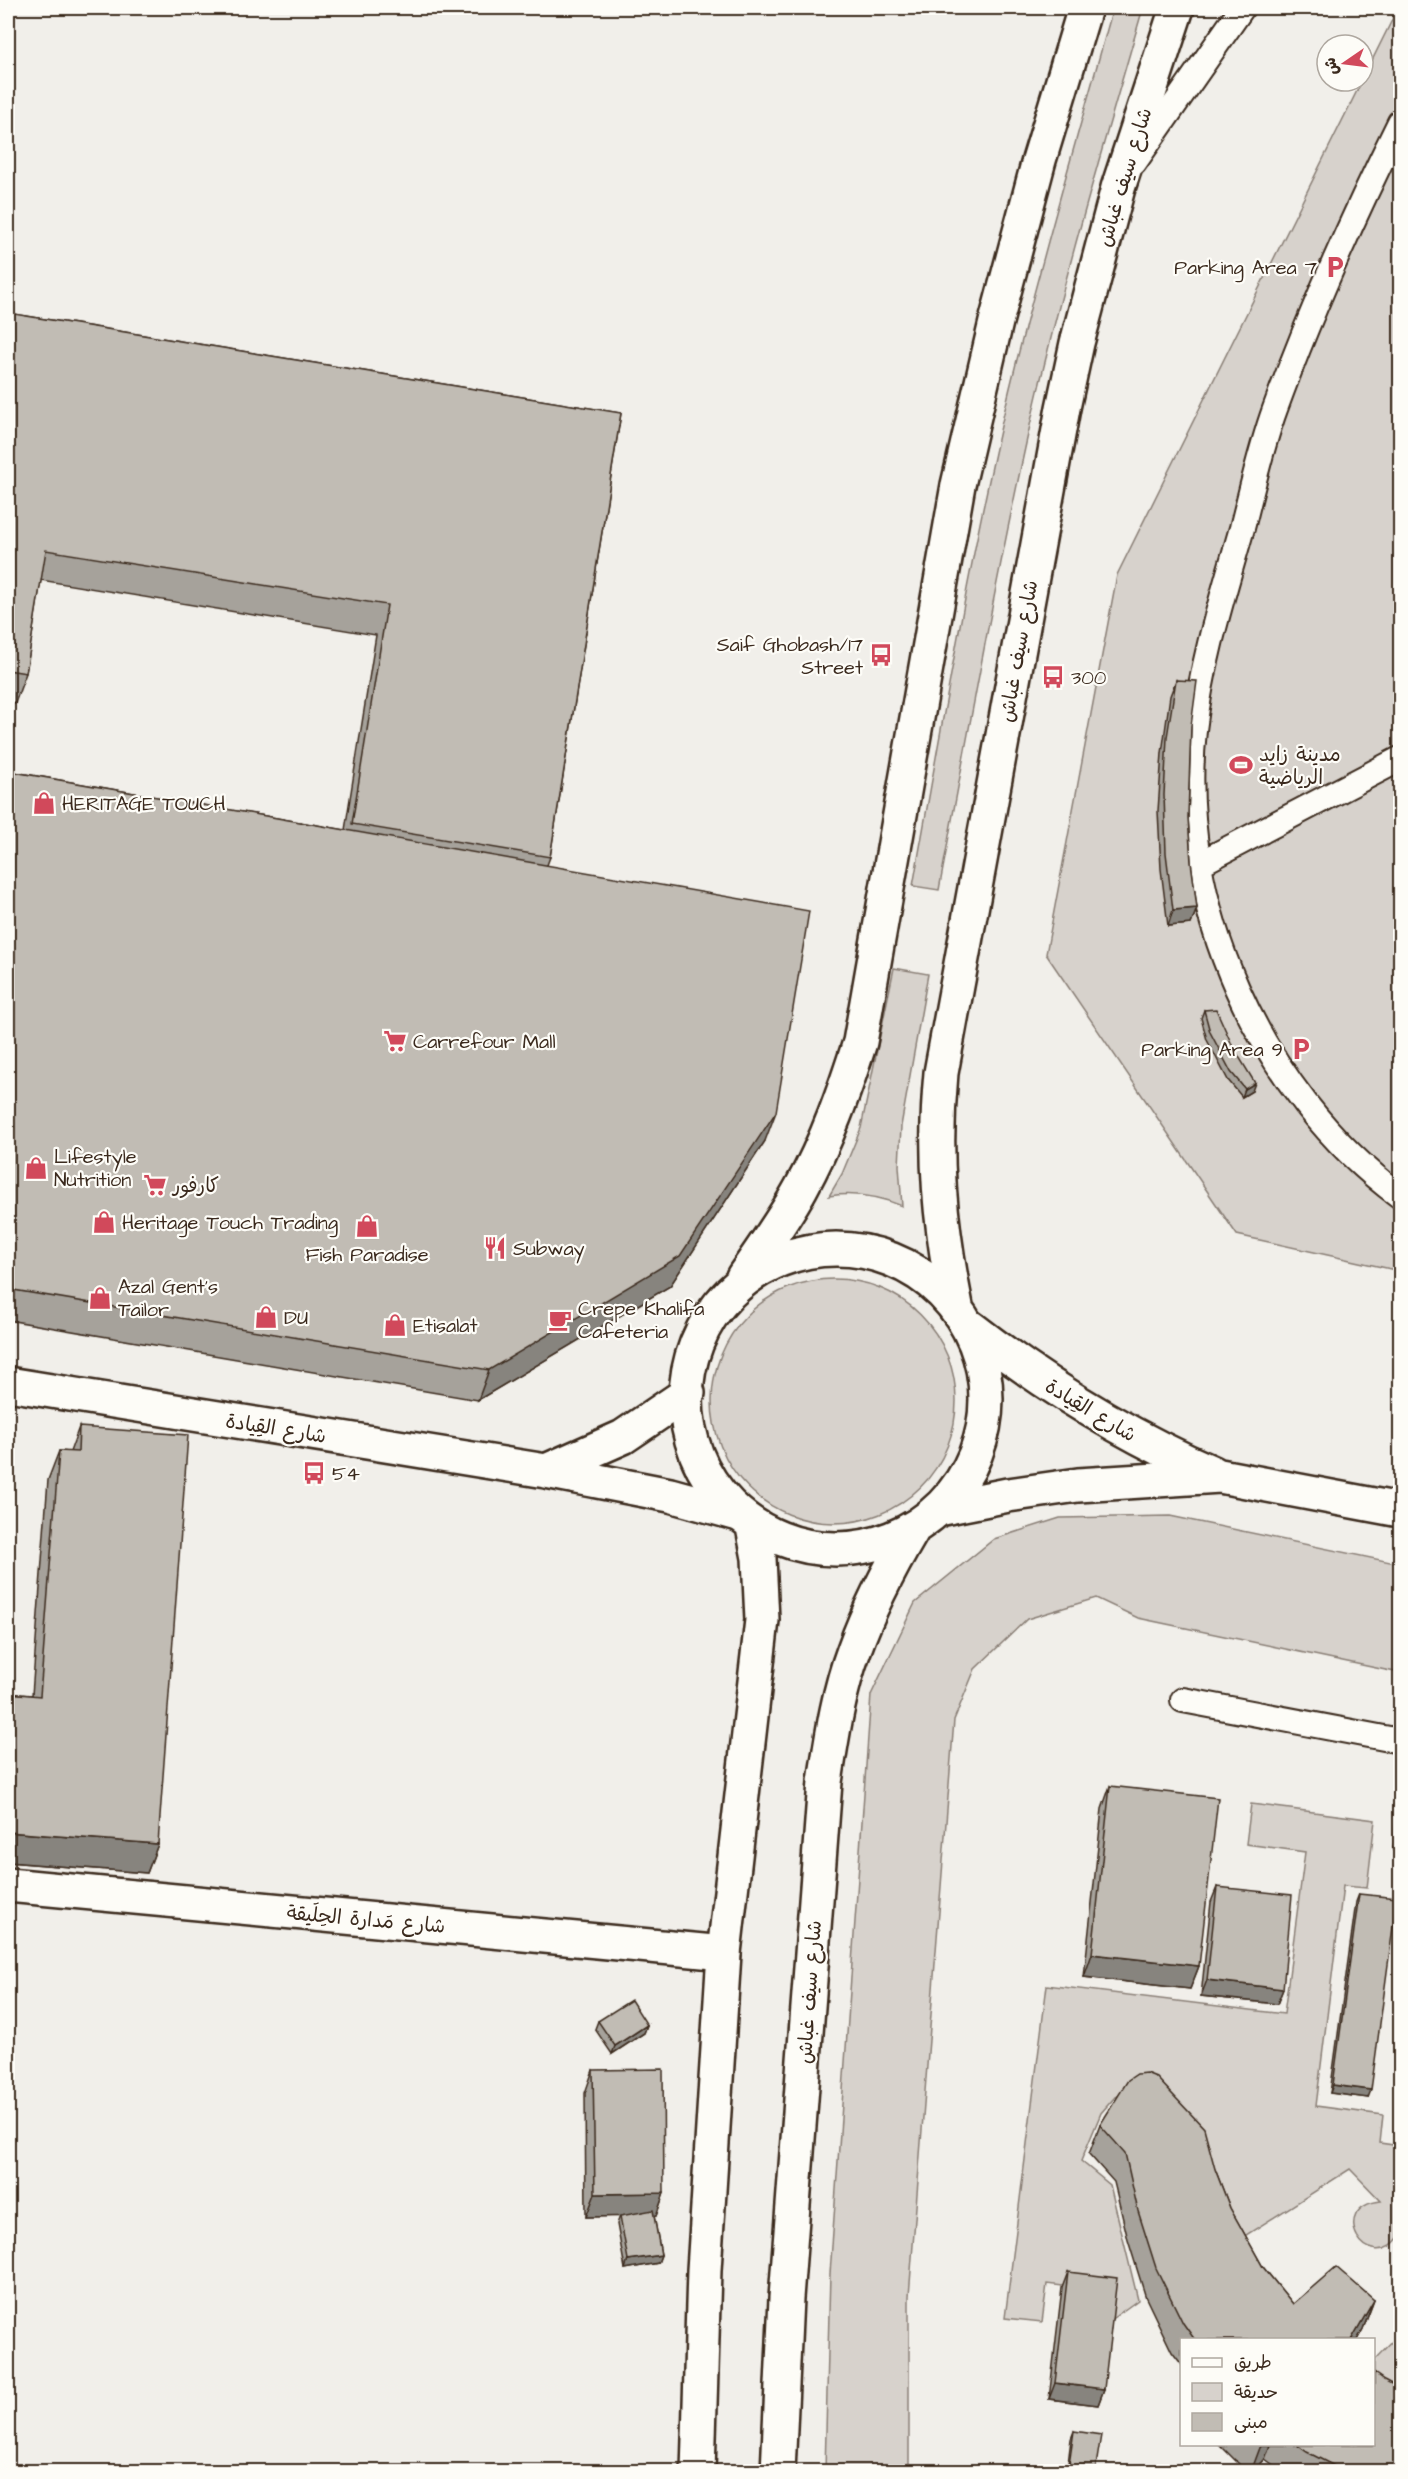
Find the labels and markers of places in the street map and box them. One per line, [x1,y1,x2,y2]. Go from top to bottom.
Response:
place label: Parking Area 7 [1174,254,1317,283]
parking icon: Parking Area 7 [1322,254,1348,280]
place label: Saif Ghobash/17 Street [717,631,863,682]
bus stop icon: Saif Ghobash/17 Street [868,642,894,668]
bus stop icon: 300 [1040,664,1066,690]
place label: 300 [1071,664,1107,692]
place label: مدينة زايد الرياضية [1259,741,1341,792]
sports icon: مدينة زايد الرياضية [1228,752,1254,778]
shop icon: HERITAGE TOUCH [31,790,57,816]
place label: HERITAGE TOUCH [62,790,226,818]
supermarket icon: Carrefour Mall [382,1028,408,1054]
place label: Carrefour Mall [413,1028,556,1056]
place label: Parking Area 9 [1141,1036,1283,1065]
parking icon: Parking Area 9 [1288,1036,1314,1062]
place label: Lifestyle Nutrition [54,1143,137,1194]
shop icon: Lifestyle Nutrition [23,1155,49,1181]
supermarket icon: كارفور [142,1172,168,1198]
place label: كارفور [171,1172,219,1200]
shop icon: Heritage Touch Trading [91,1209,117,1235]
place label: Heritage Touch Trading [122,1209,338,1238]
shop icon: Fish Paradise [354,1213,380,1239]
restaurant icon: Subway [482,1235,508,1261]
place label: Subway [513,1235,585,1264]
place label: Fish Paradise [305,1241,429,1269]
place label: Azal Gent's Tailor [118,1273,218,1324]
shop icon: Azal Gent's Tailor [87,1285,113,1311]
place label: Crepe Khalifa Cafeteria [578,1295,704,1346]
shop icon: DU [253,1304,279,1330]
place label: DU [284,1304,308,1332]
cafe icon: Crepe Khalifa Cafeteria [547,1307,573,1333]
shop icon: Etisalat [382,1312,408,1338]
place label: Etisalat [413,1312,478,1340]
bus stop icon: 54 [301,1460,327,1486]
place label: 54 [332,1460,360,1488]

